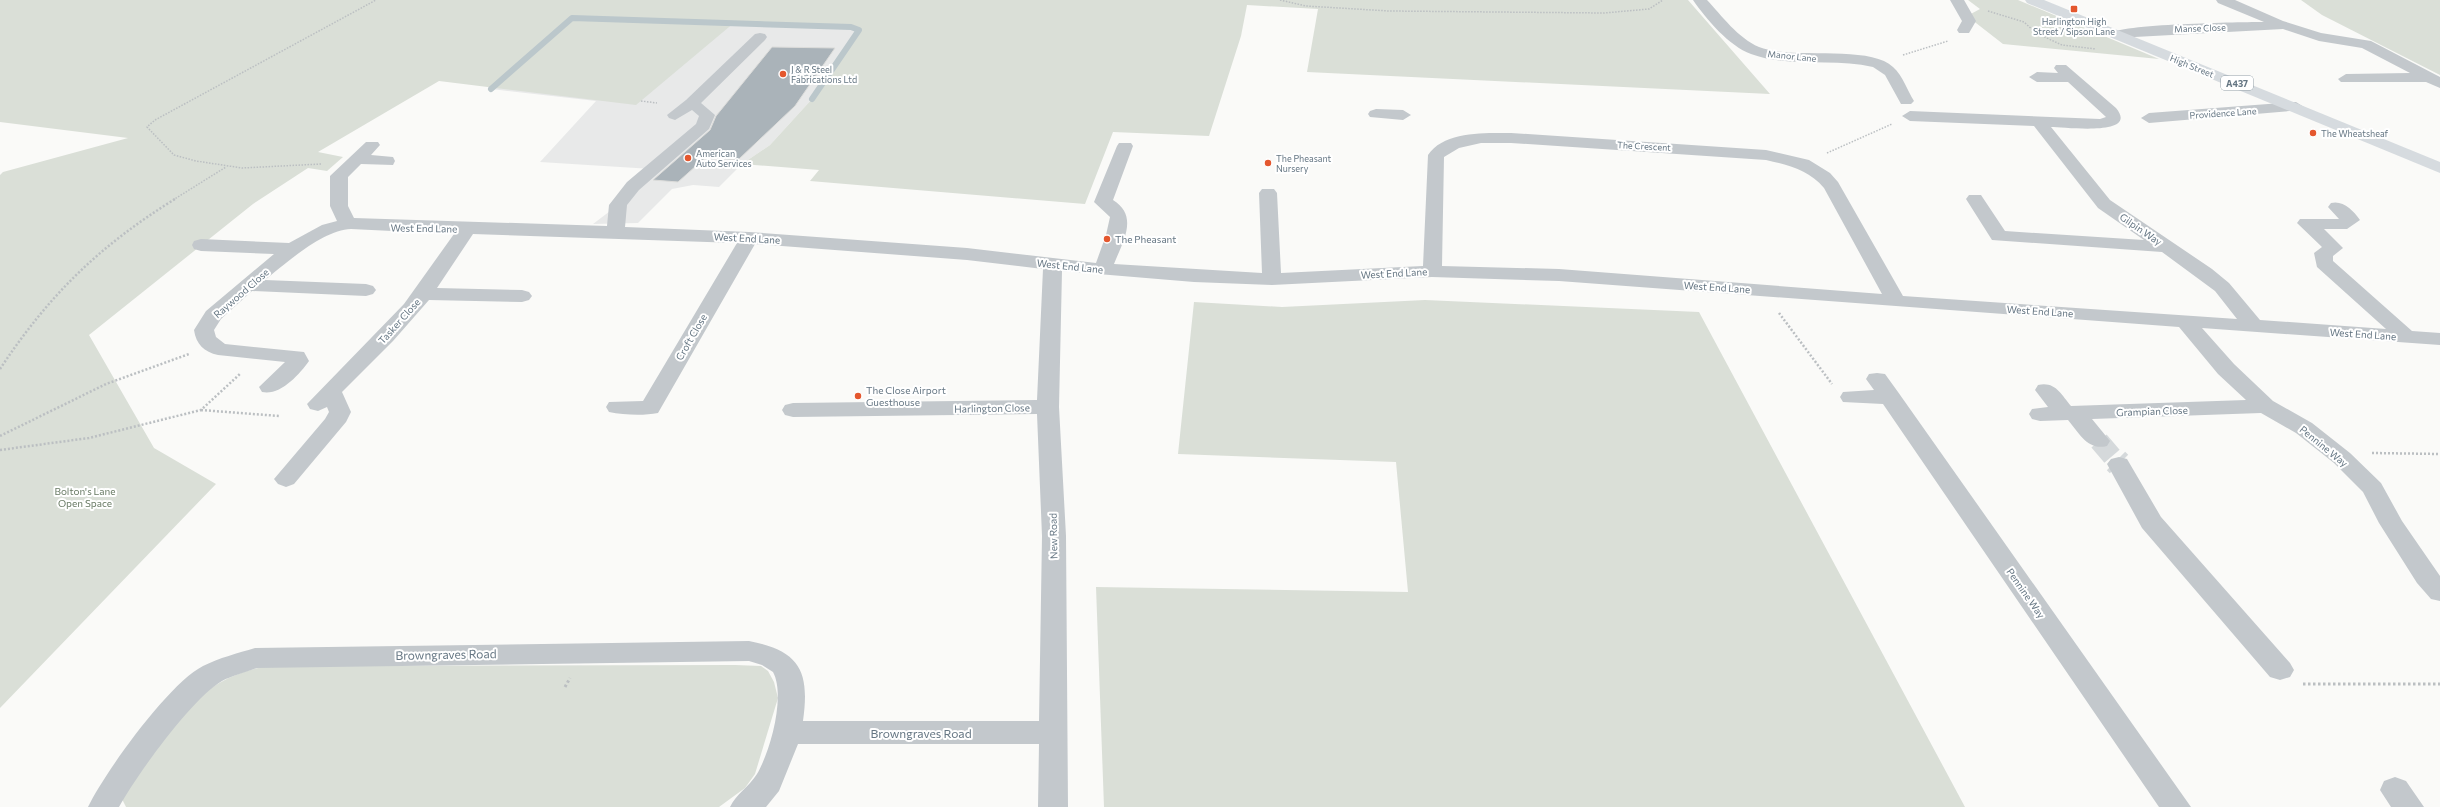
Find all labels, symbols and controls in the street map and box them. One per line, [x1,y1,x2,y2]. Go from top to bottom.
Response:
marker: Harlington High Street / Sipson Lane [2069,4,2079,14]
place label: Harlington High Street / Sipson Lane [2033,16,2115,37]
street label: Manse Close [2174,22,2226,34]
street label: Manor Lane [1767,48,1817,64]
street label: High Street [2168,52,2216,80]
place label: J & R Steel Fabrications Ltd [791,64,857,85]
marker: J & R Steel Fabrications Ltd [778,69,788,79]
road number: A437 [2221,76,2253,90]
street label: Providence Lane [2189,105,2257,121]
marker: The Wheatsheaf [2308,128,2318,138]
place label: The Wheatsheaf [2321,128,2389,139]
street label: The Crescent [1617,139,1672,153]
place label: American Auto Services [696,148,752,169]
marker: American Auto Services [683,153,693,163]
place label: The Pheasant Nursery [1276,153,1332,174]
marker: The Pheasant Nursery [1263,158,1273,168]
street label: Gilpin Way [2118,210,2164,248]
street label: West End Lane [391,221,457,235]
street label: West End Lane [713,230,781,246]
place label: The Pheasant [1115,233,1176,245]
marker: The Pheasant [1102,234,1112,244]
street label: West End Lane [1036,257,1104,275]
street label: West End Lane [1360,265,1428,281]
street label: Raywood Close [211,266,271,320]
street label: West End Lane [1683,279,1751,295]
street label: Tasker Close [376,296,422,346]
street label: West End Lane [2006,303,2074,319]
street label: Croft Close [673,312,709,362]
street label: West End Lane [2329,326,2397,342]
place label: The Close Airport Guesthouse [866,384,946,408]
marker: The Close Airport Guesthouse [853,391,863,401]
street label: Harlington Close [954,401,1030,415]
street label: Grampian Close [2116,404,2188,418]
street label: Pennine Way [2298,423,2350,469]
park label: Bolton's Lane Open Space [54,485,116,509]
street label: New Road [1047,513,1059,559]
street label: Pennine Way [2004,566,2048,620]
street label: Browngraves Road [395,646,497,662]
street label: Browngraves Road [870,726,972,740]

